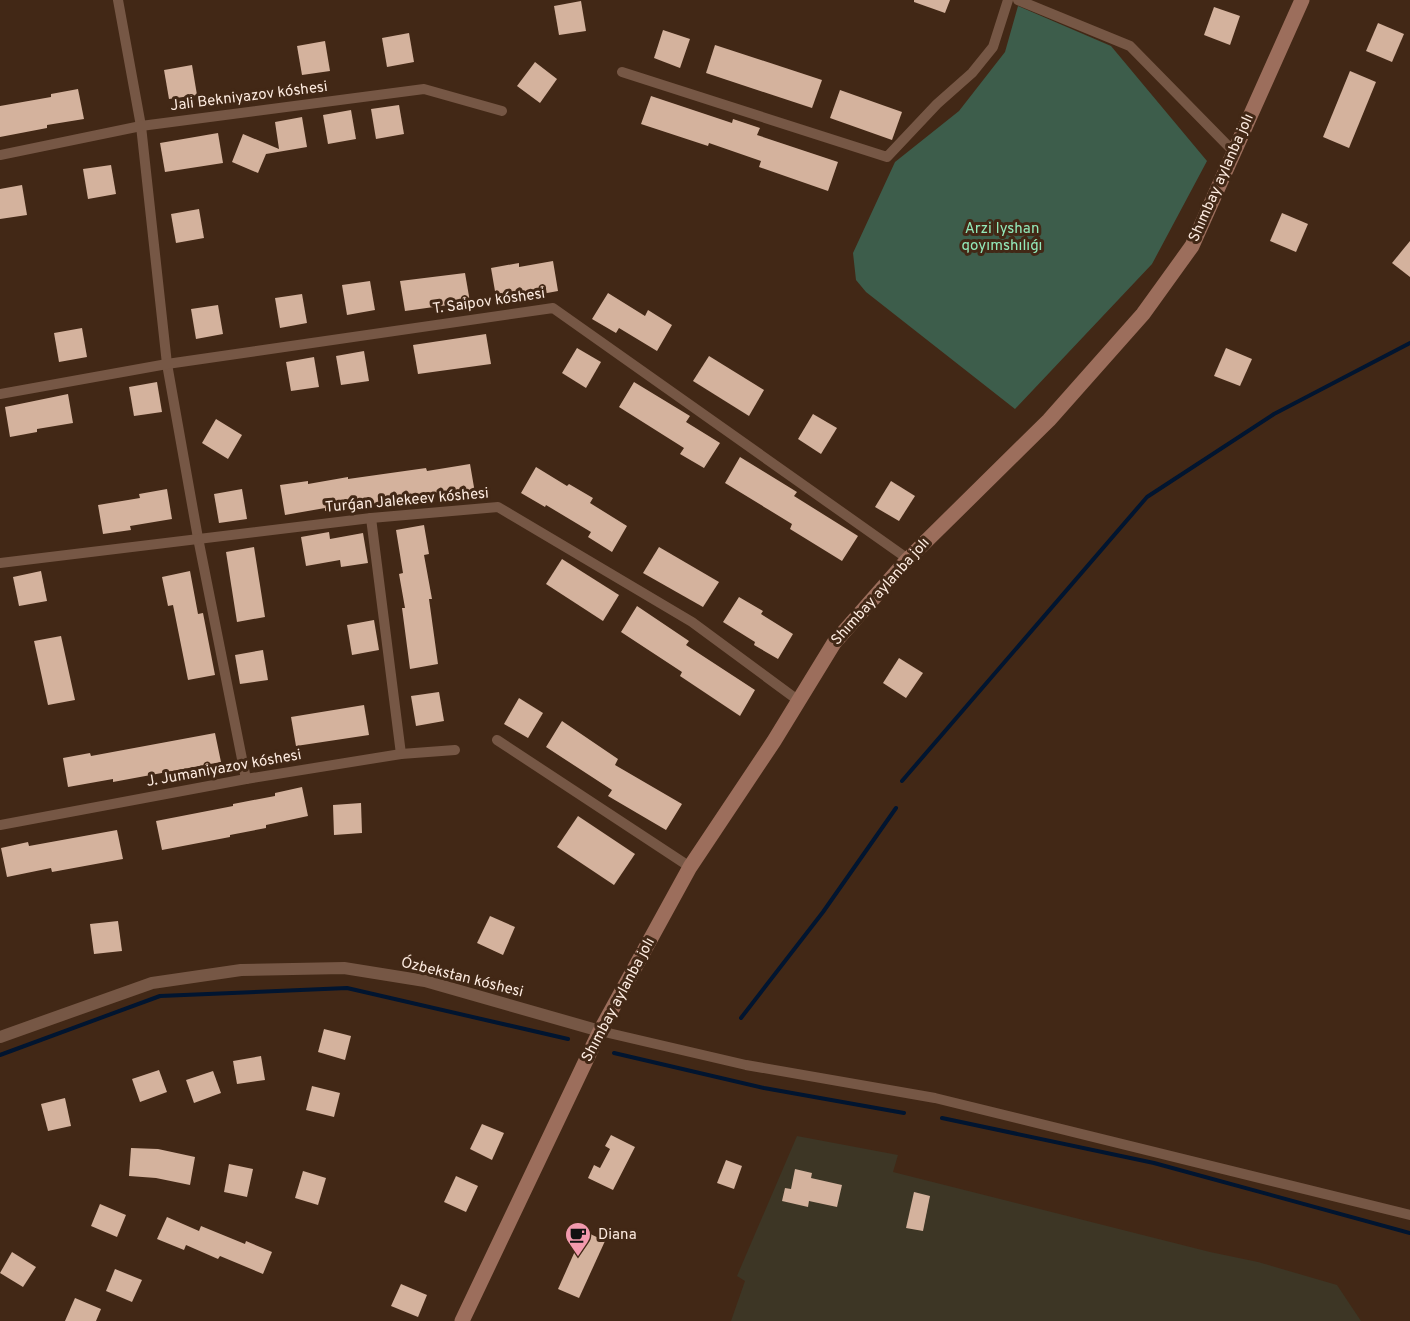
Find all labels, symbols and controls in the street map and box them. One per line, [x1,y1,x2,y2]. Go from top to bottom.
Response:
street label: Jali Bekniyazov kóshesi [169,78,329,116]
street label: Shımbay aylanba jolı [1185,111,1259,245]
park label: Arzi Iyshan qoyımshılıǵı [962,220,1042,256]
street label: T. Saipov kóshesi [432,285,546,319]
street label: Turǵan Jalekeev kóshesi [324,484,490,518]
street label: Shımbay aylanba jolı [828,534,934,650]
street label: J. Jumaniyazov kóshesi [145,746,303,792]
street label: Shımbay aylanba jolı [578,934,660,1066]
street label: Ózbekstan kóshesi [399,952,526,1002]
cafe icon: Diana [563,1220,593,1258]
place label: Diana [598,1226,637,1245]

